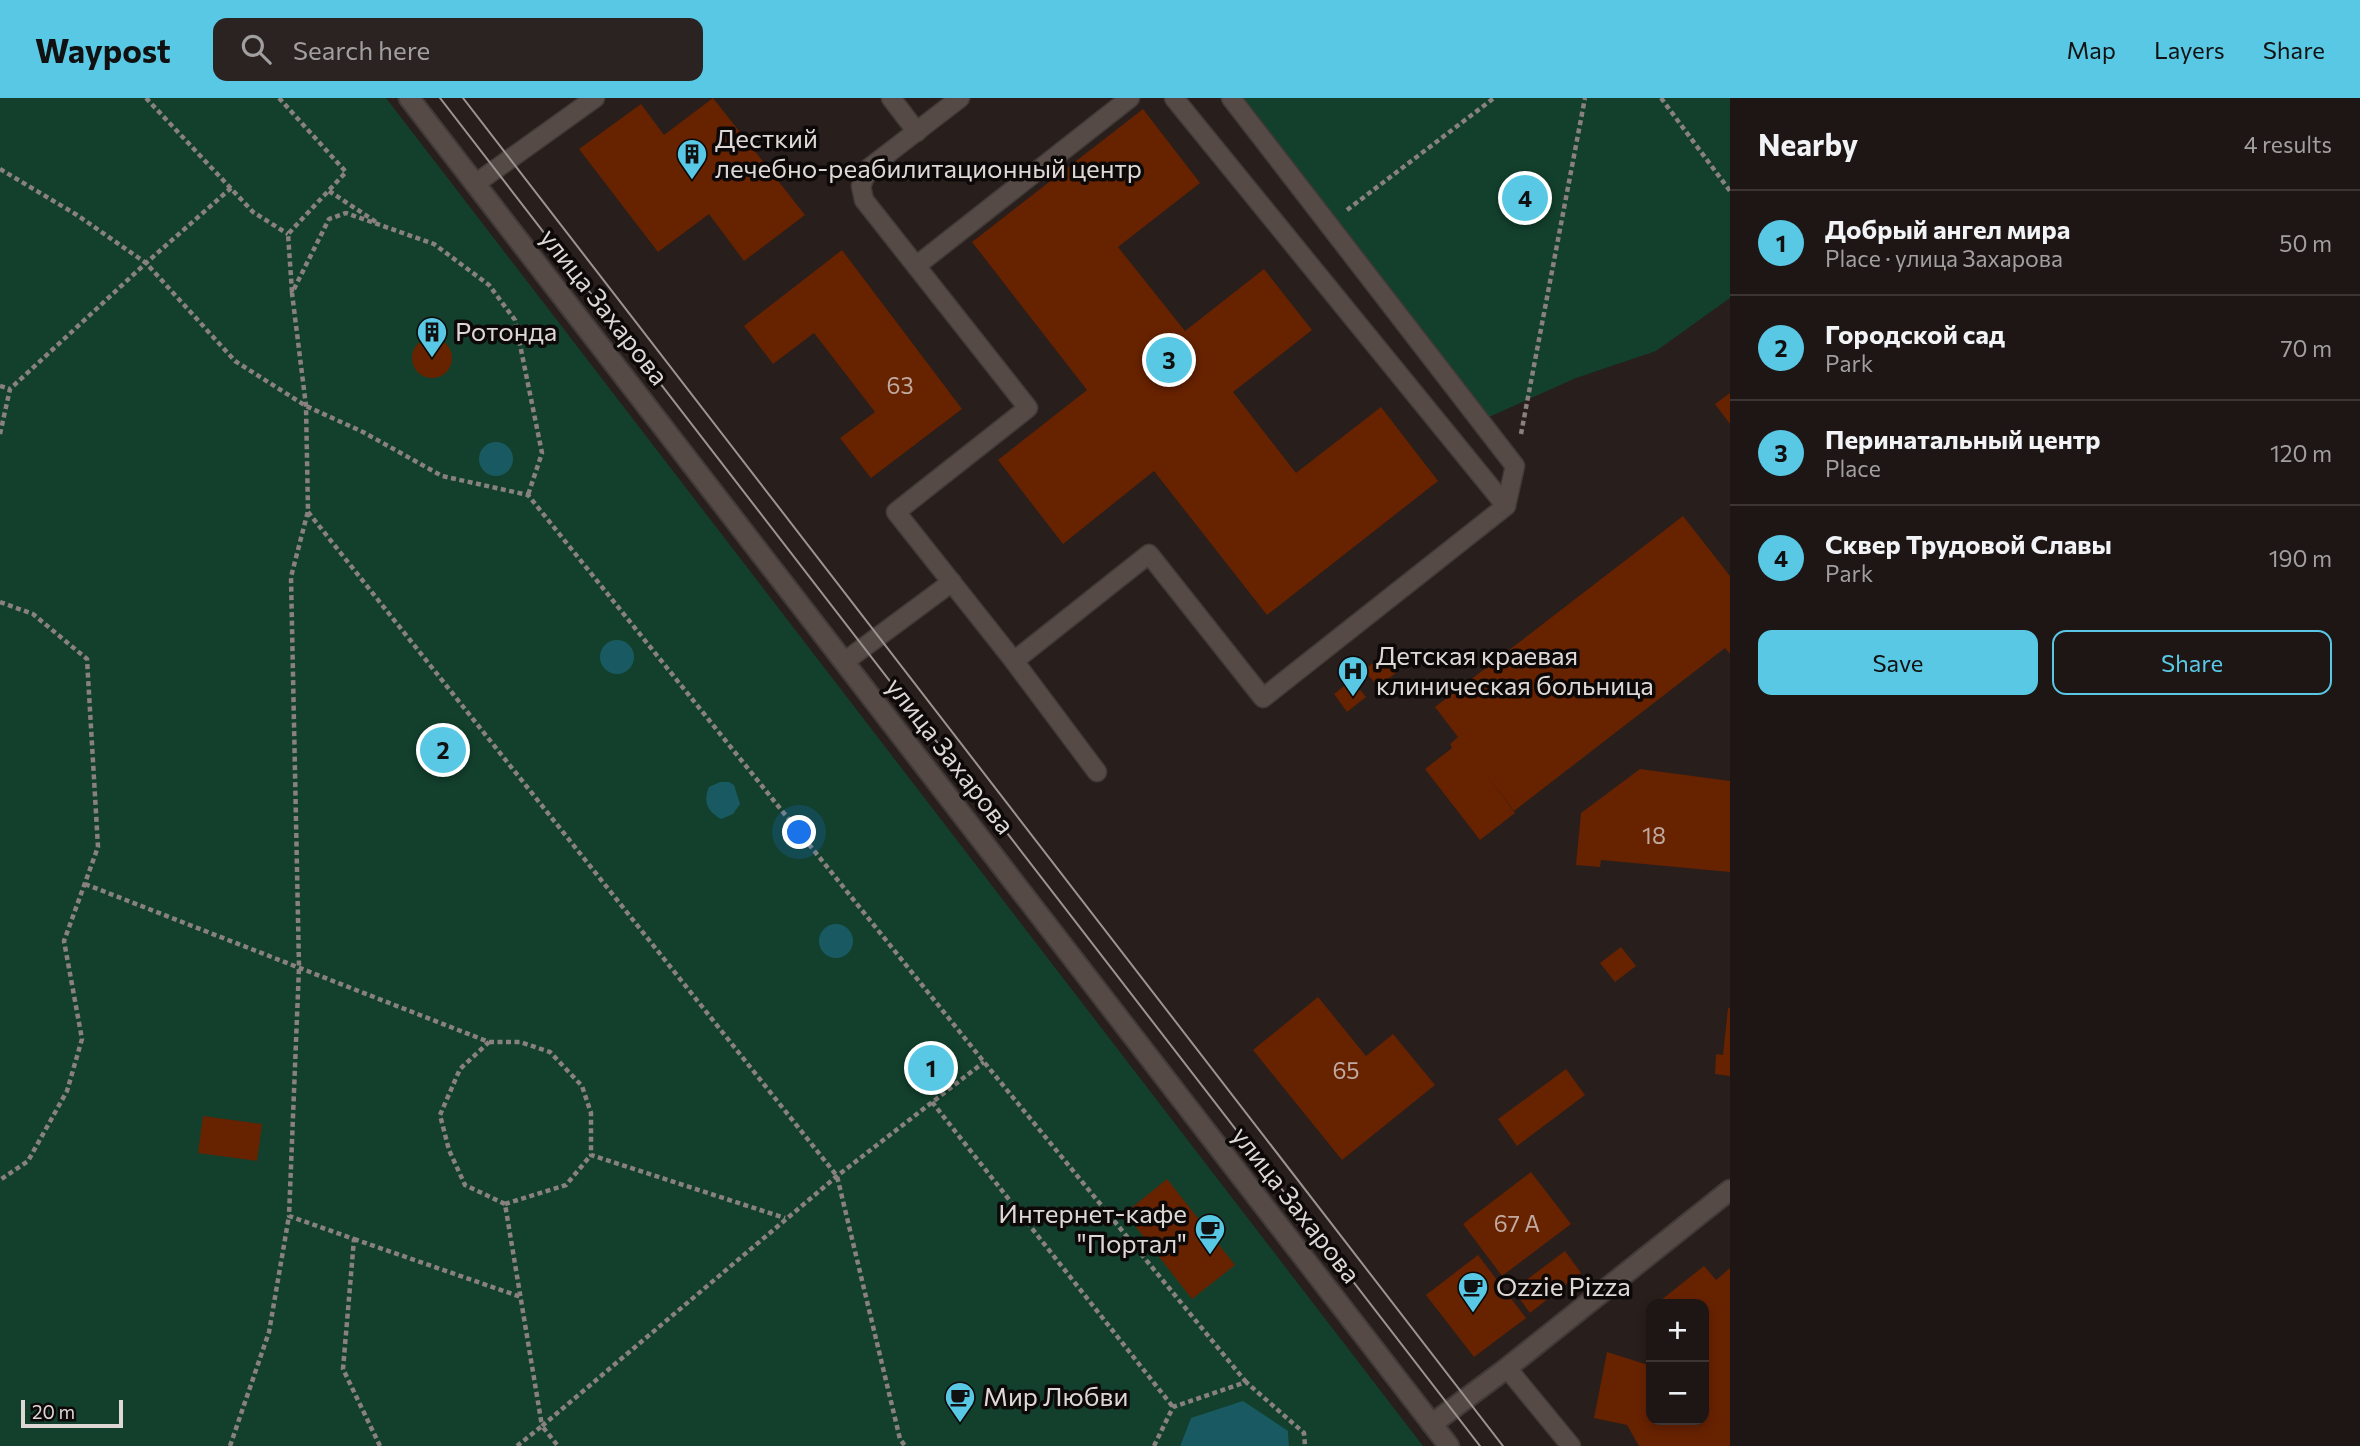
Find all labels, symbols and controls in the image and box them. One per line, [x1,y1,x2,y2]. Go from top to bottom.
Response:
search box [213,18,703,81]
text: Waypost [35,29,171,70]
icon: search [237,30,275,68]
text: Search here [293,34,430,65]
text: Map [2067,35,2116,64]
text: Layers [2154,35,2225,64]
text: Share [2263,35,2325,64]
place label: Десткий лечебно-реабилитационный центр [715,122,1142,183]
text: Nearby [1758,125,1858,162]
text: 4 results [2244,130,2332,158]
building icon: Десткий лечебно-реабилитационный центр [675,137,709,181]
pin: 4 [1502,172,1548,224]
text: Добрый ангел мира [1825,213,2070,244]
street label: улица Захарова [535,222,676,390]
text: 1 [1776,229,1786,257]
text: 50 m [2279,229,2332,257]
text: Place · улица Захарова [1825,244,2063,272]
building icon: Ротонда [415,315,449,359]
place label: Ротонда [455,315,557,346]
text: Городской сад [1825,318,2005,349]
pin: 3 [1146,334,1192,386]
text: 2 [1774,334,1788,362]
text: 70 m [2280,334,2332,362]
text: Park [1825,349,1873,377]
house number: 63 [886,371,914,399]
text: Перинатальный центр [1825,423,2101,454]
text: 3 [1774,439,1788,467]
text: 120 m [2270,439,2332,467]
text: Place [1825,454,1881,482]
text: Сквер Трудовой Славы [1825,528,2112,559]
text: 4 [1774,544,1788,572]
text: 190 m [2269,544,2332,572]
text: Park [1825,559,1873,587]
button: Save [1758,630,2038,695]
button: Share [2052,630,2332,695]
place label: Детская краевая клиническая больница [1376,639,1654,700]
hospital icon: Детская краевая клиническая больница [1336,654,1370,698]
street label: улица Захарова [881,671,1022,839]
pin: 2 [420,724,466,776]
your location [782,815,816,849]
house number: 18 [1642,821,1666,849]
pin: 1 [908,1042,954,1094]
house number: 65 [1332,1056,1360,1084]
street label: улица Захарова [1227,1120,1368,1288]
place label: Интернет-кафе "Портал" [998,1197,1187,1258]
house number: 67 А [1494,1209,1540,1237]
cafe icon: Интернет-кафе "Портал" [1193,1212,1227,1256]
cafe icon: Ozzie Pizza [1456,1270,1490,1314]
place label: Ozzie Pizza [1496,1270,1631,1301]
map controls [1646,1299,1709,1425]
button: + [1646,1299,1709,1362]
button: − [1646,1362,1709,1425]
cafe icon: Мир Любви [943,1380,977,1424]
place label: Мир Любви [983,1380,1128,1411]
scale bar [21,1397,122,1429]
text: 20 m [32,1400,75,1423]

